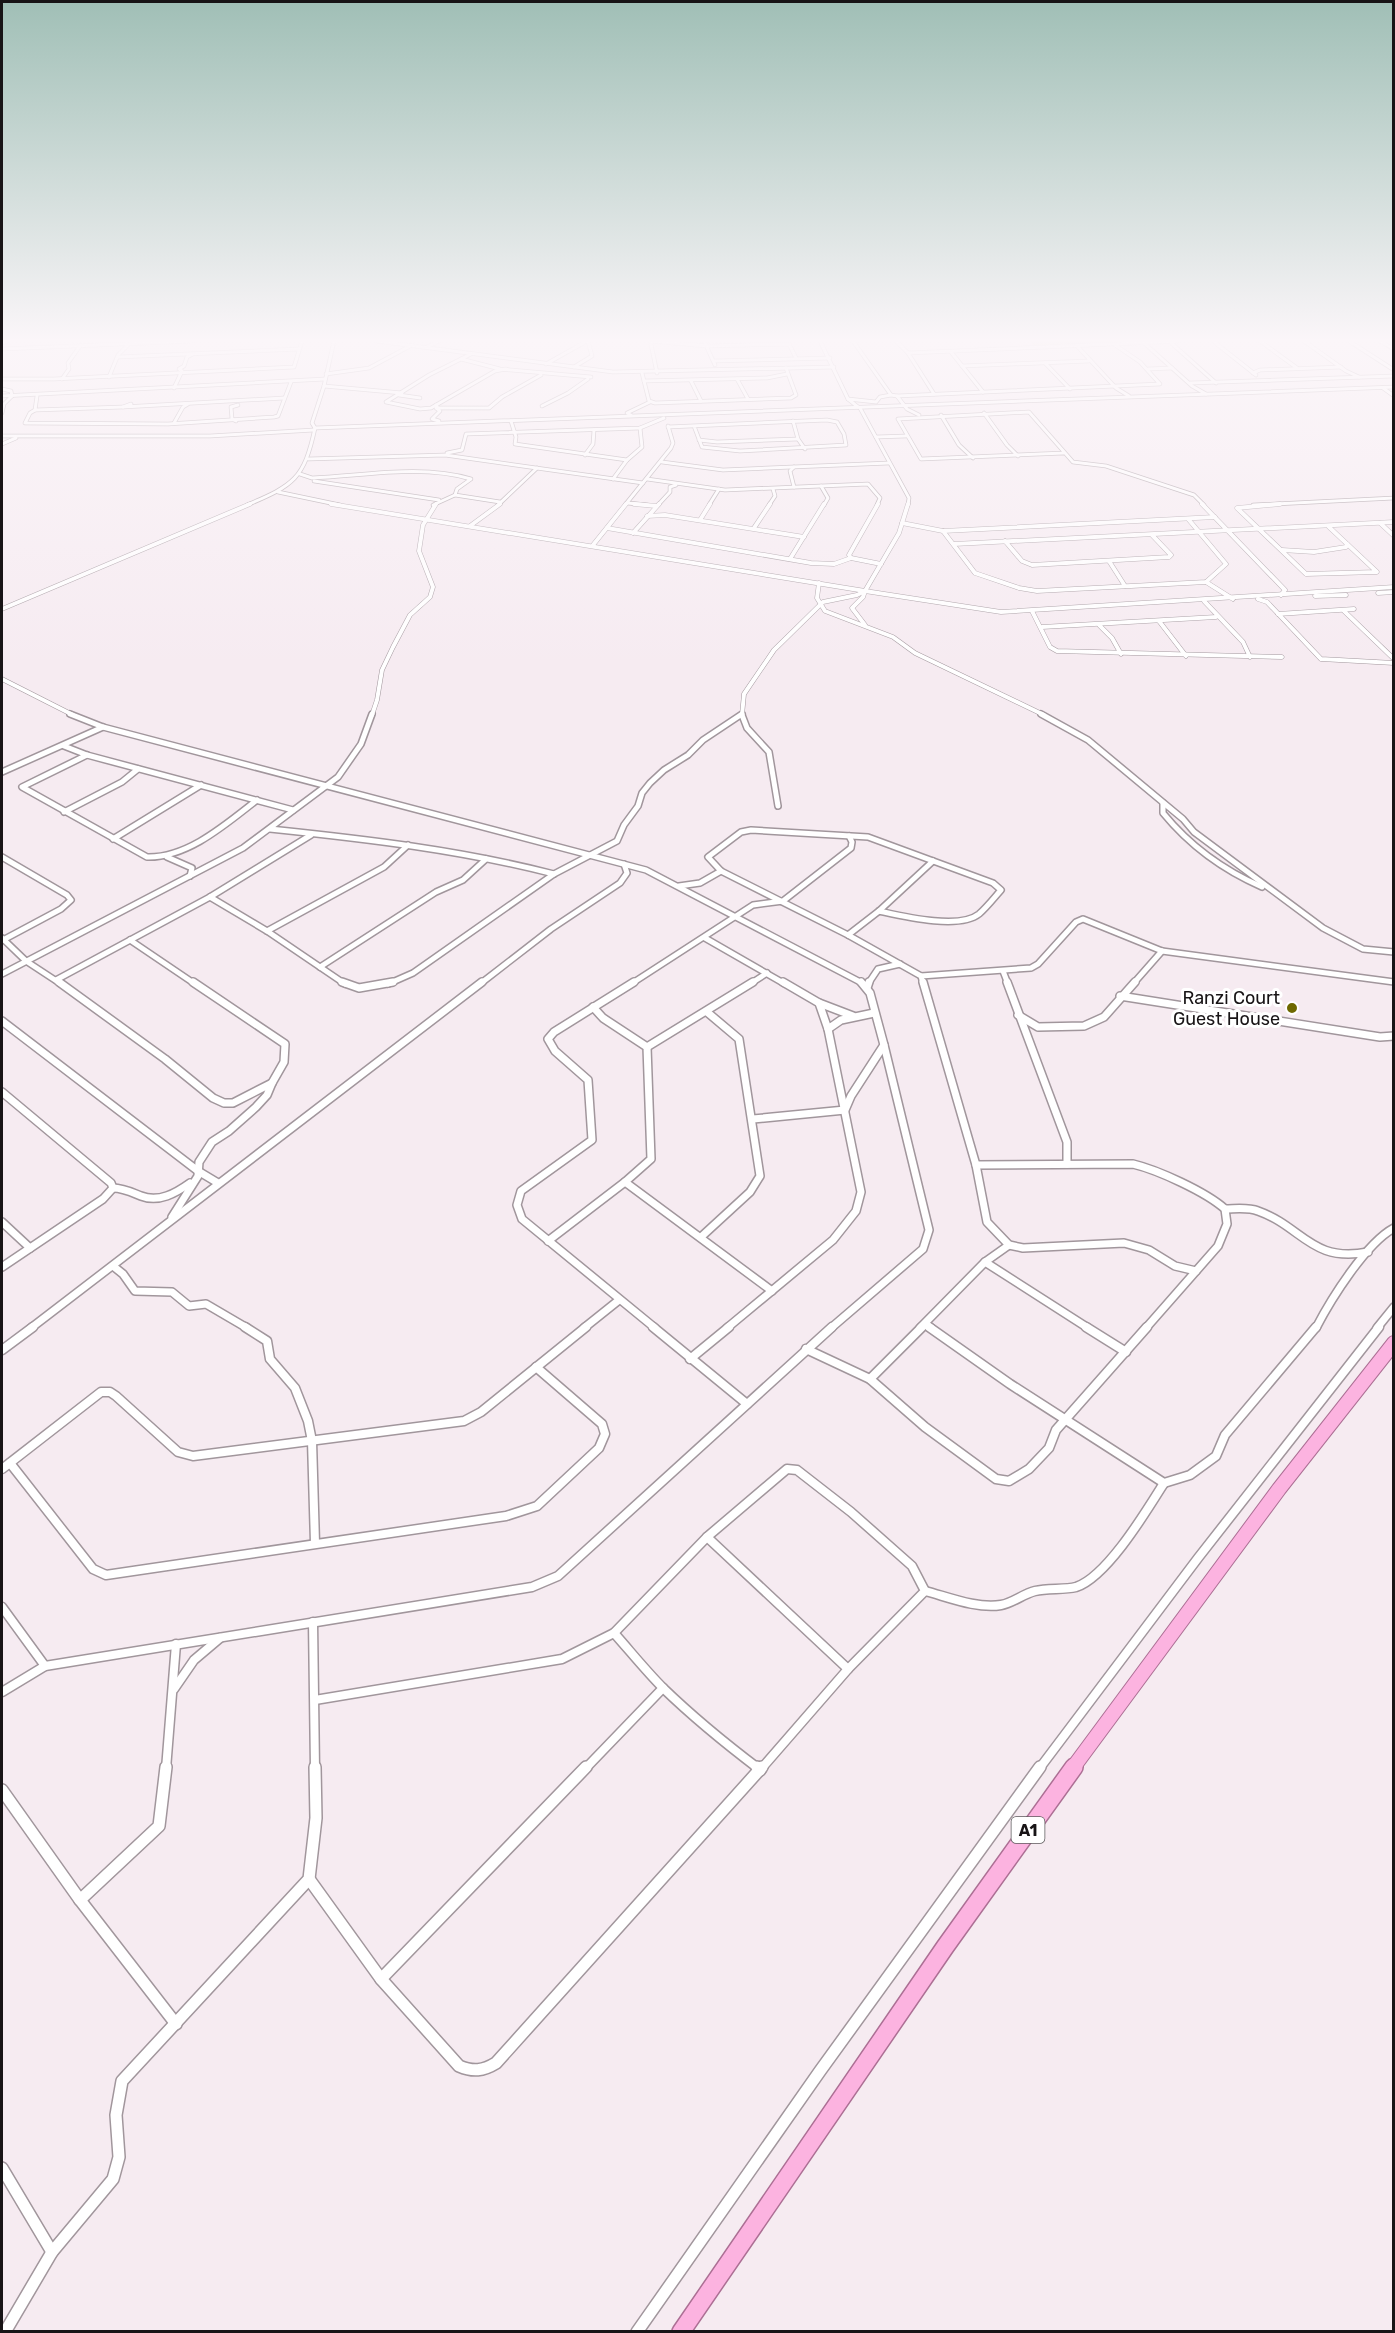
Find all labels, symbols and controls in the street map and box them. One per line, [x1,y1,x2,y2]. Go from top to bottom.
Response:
place label: Ranzi Court Guest House [1173,987,1280,1030]
marker: Ranzi Court Guest House [1285,1001,1299,1015]
road number: A1 [1012,1817,1044,1843]

